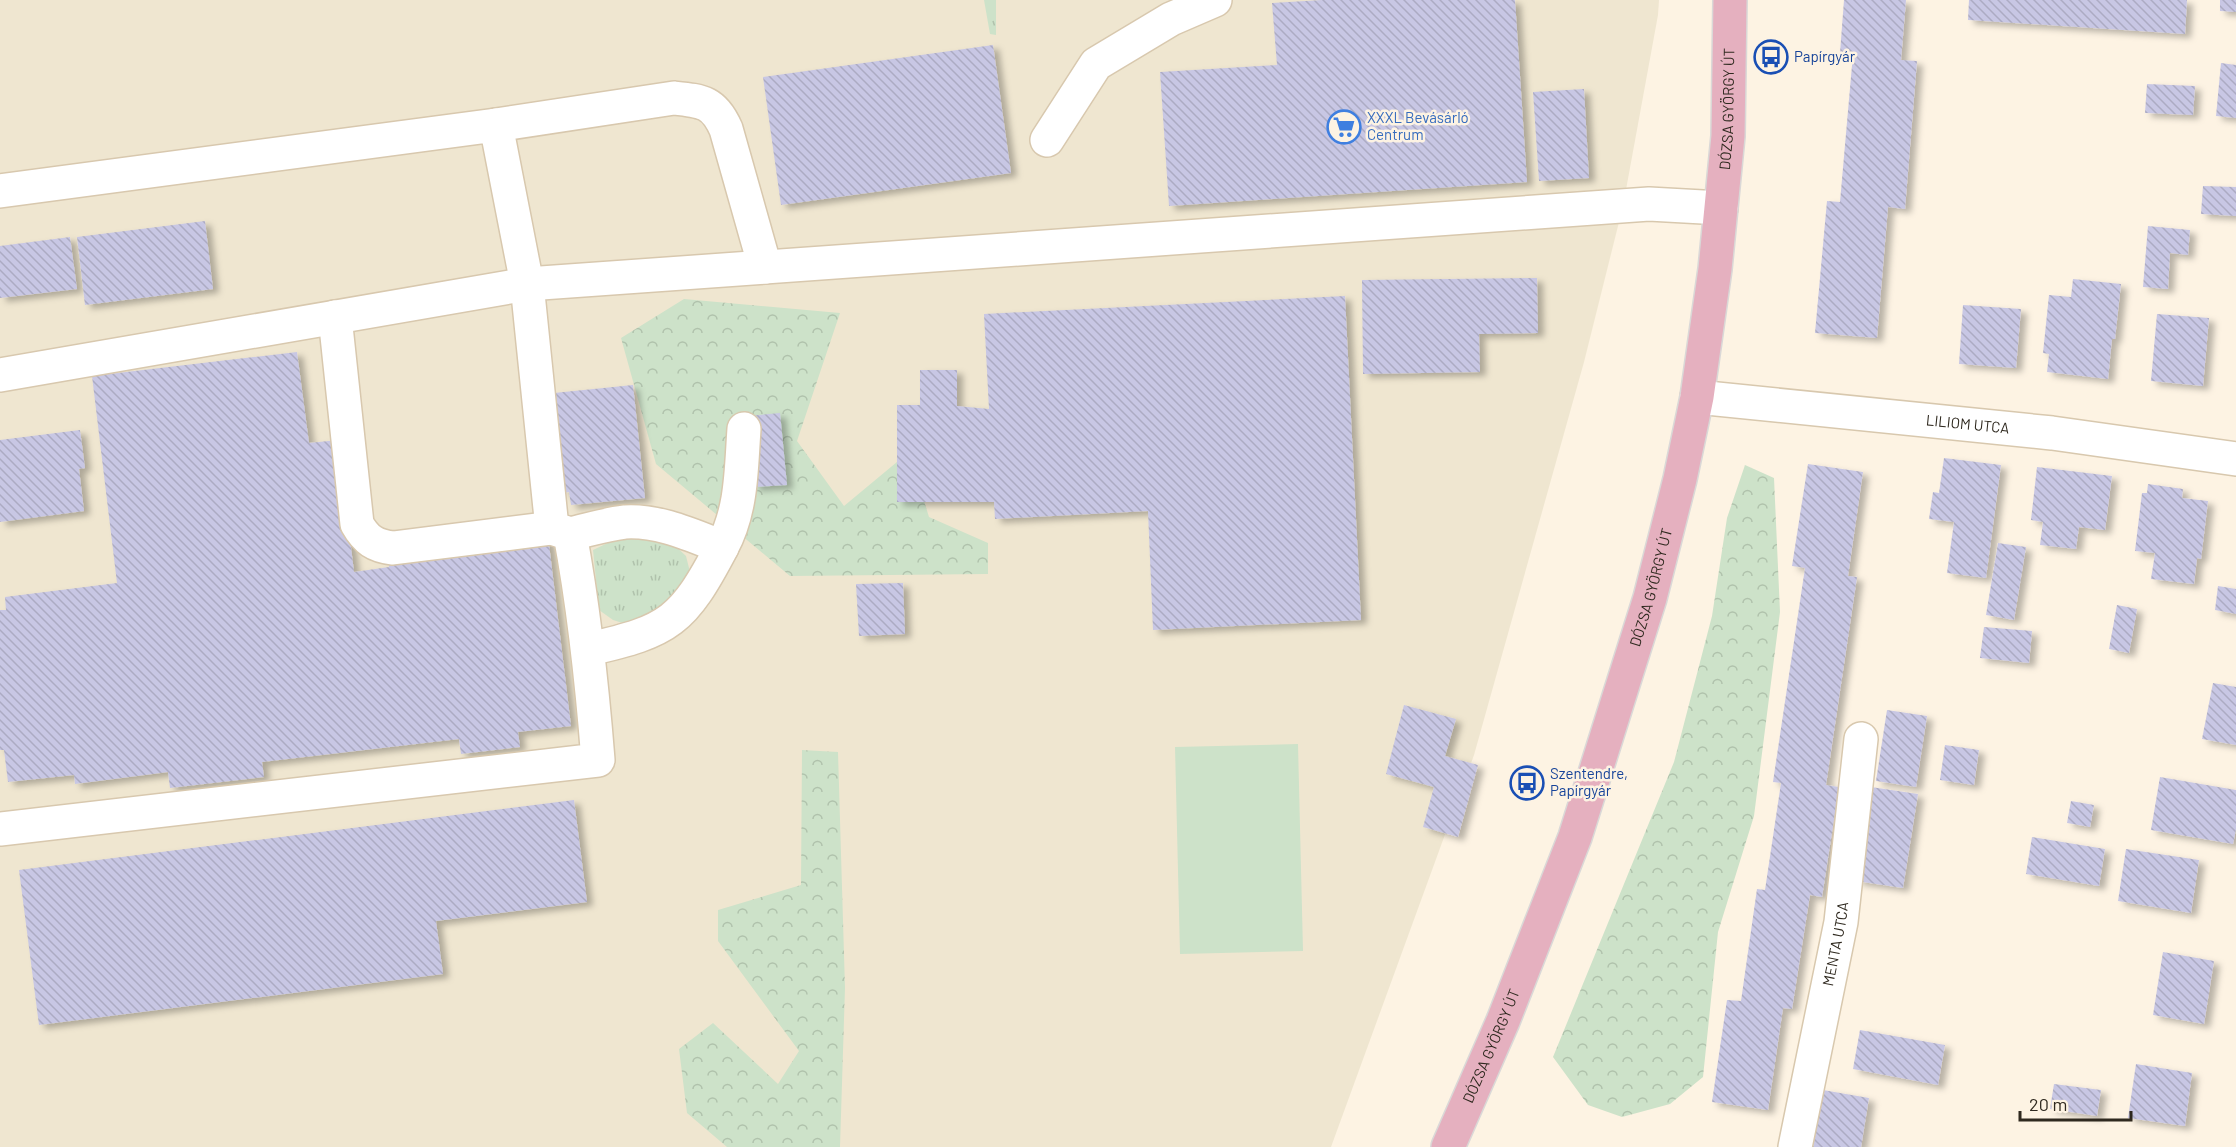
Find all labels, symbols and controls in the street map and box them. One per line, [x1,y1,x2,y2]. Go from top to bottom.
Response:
bus stop icon: Papírgyár [1753,39,1789,75]
place label: Papírgyár [1794,47,1856,65]
street label: DÓZSA GYÖRGY ÚT [1715,48,1737,171]
place label: XXXL Bevásárló Centrum [1367,108,1469,143]
supermarket icon: XXXL Bevásárló Centrum [1326,109,1362,145]
street label: LILIOM UTCA [1925,410,2010,437]
street label: DÓZSA GYÖRGY ÚT [1625,526,1675,649]
place label: Szentendre, Papírgyár [1550,764,1628,799]
bus stop icon: Szentendre, Papírgyár [1509,765,1545,801]
street label: MENTA UTCA [1818,901,1851,988]
street label: DÓZSA GYÖRGY ÚT [1458,986,1523,1105]
scale bar [2020,1084,2131,1122]
text: 20 m [2029,1093,2067,1115]

